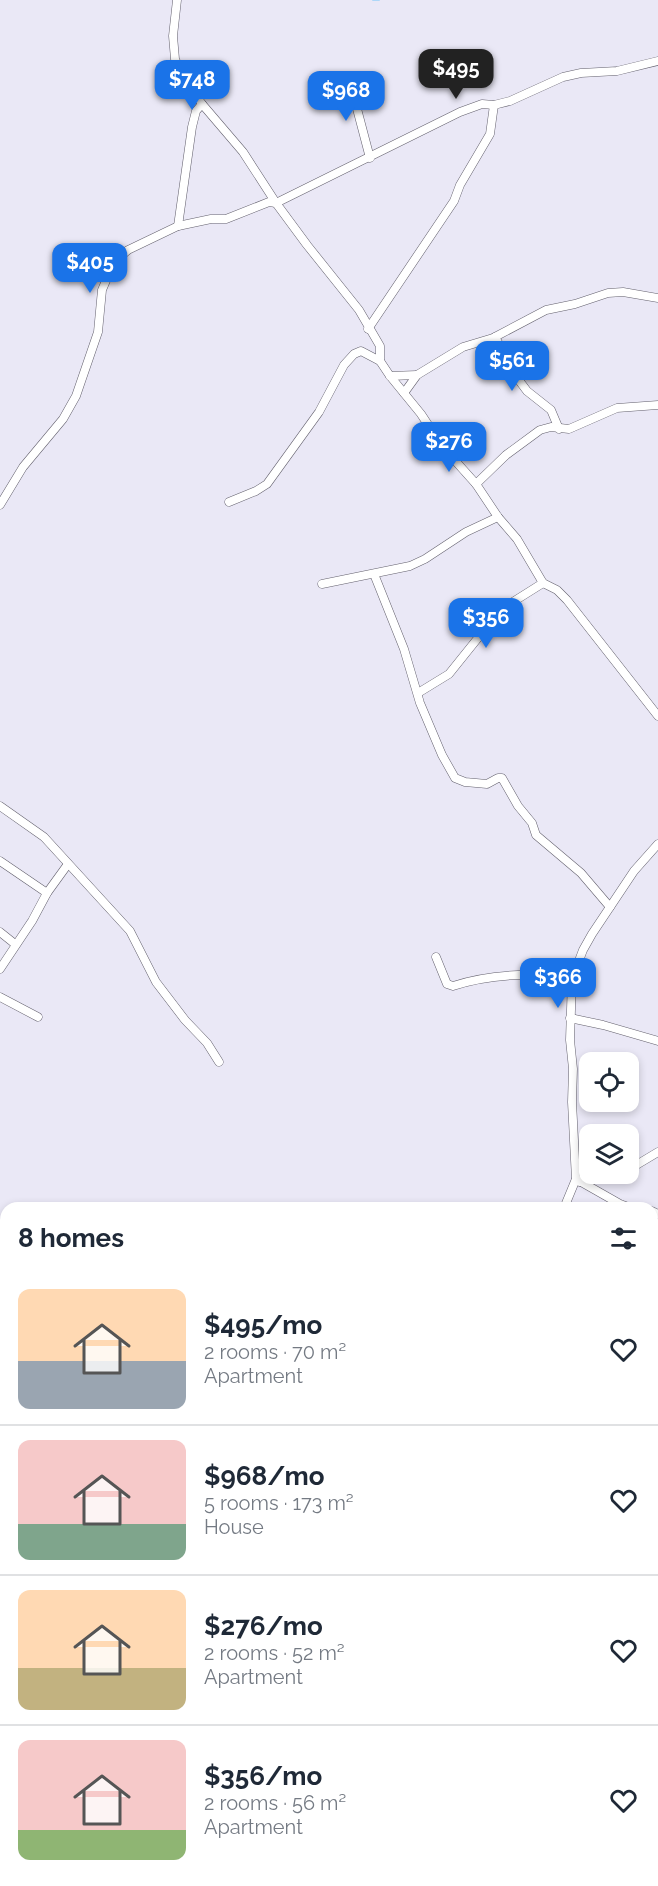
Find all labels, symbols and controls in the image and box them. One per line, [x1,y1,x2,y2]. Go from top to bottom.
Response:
pin: $495 [420,49,492,100]
text: $495 [433,56,479,80]
pin: $748 [156,60,228,111]
text: $748 [169,67,215,91]
pin: $968 [310,71,382,122]
text: $968 [322,78,370,102]
pin: $405 [54,243,126,294]
text: $405 [66,250,114,274]
pin: $561 [476,341,548,392]
text: $561 [489,348,535,372]
pin: $276 [413,422,485,473]
text: $276 [425,429,473,453]
pin: $356 [450,598,522,649]
text: $356 [463,605,509,629]
pin: $366 [522,958,594,1009]
text: $366 [534,965,582,989]
map controls [579,1052,639,1184]
button: locate [579,1052,639,1112]
button: layers [579,1124,639,1184]
icon: filters [607,1222,640,1255]
text: 8 homes [18,1223,124,1253]
text: $495/mo [204,1310,322,1340]
icon: home [66,1313,138,1385]
icon: heart [607,1333,640,1366]
text: 2 rooms · 70 m² [204,1340,346,1364]
text: Apartment [204,1364,303,1388]
text: $968/mo [204,1461,325,1491]
icon: home [66,1464,138,1536]
icon: heart [607,1484,640,1517]
text: 5 rooms · 173 m² [204,1491,354,1515]
text: House [204,1515,264,1539]
text: $276/mo [204,1611,323,1641]
icon: home [66,1614,138,1686]
icon: heart [607,1634,640,1667]
text: 2 rooms · 52 m² [204,1641,345,1665]
text: Apartment [204,1665,303,1689]
text: $356/mo [204,1761,322,1791]
icon: home [66,1764,138,1836]
icon: heart [607,1784,640,1817]
text: 2 rooms · 56 m² [204,1791,346,1815]
text: Apartment [204,1815,303,1839]

